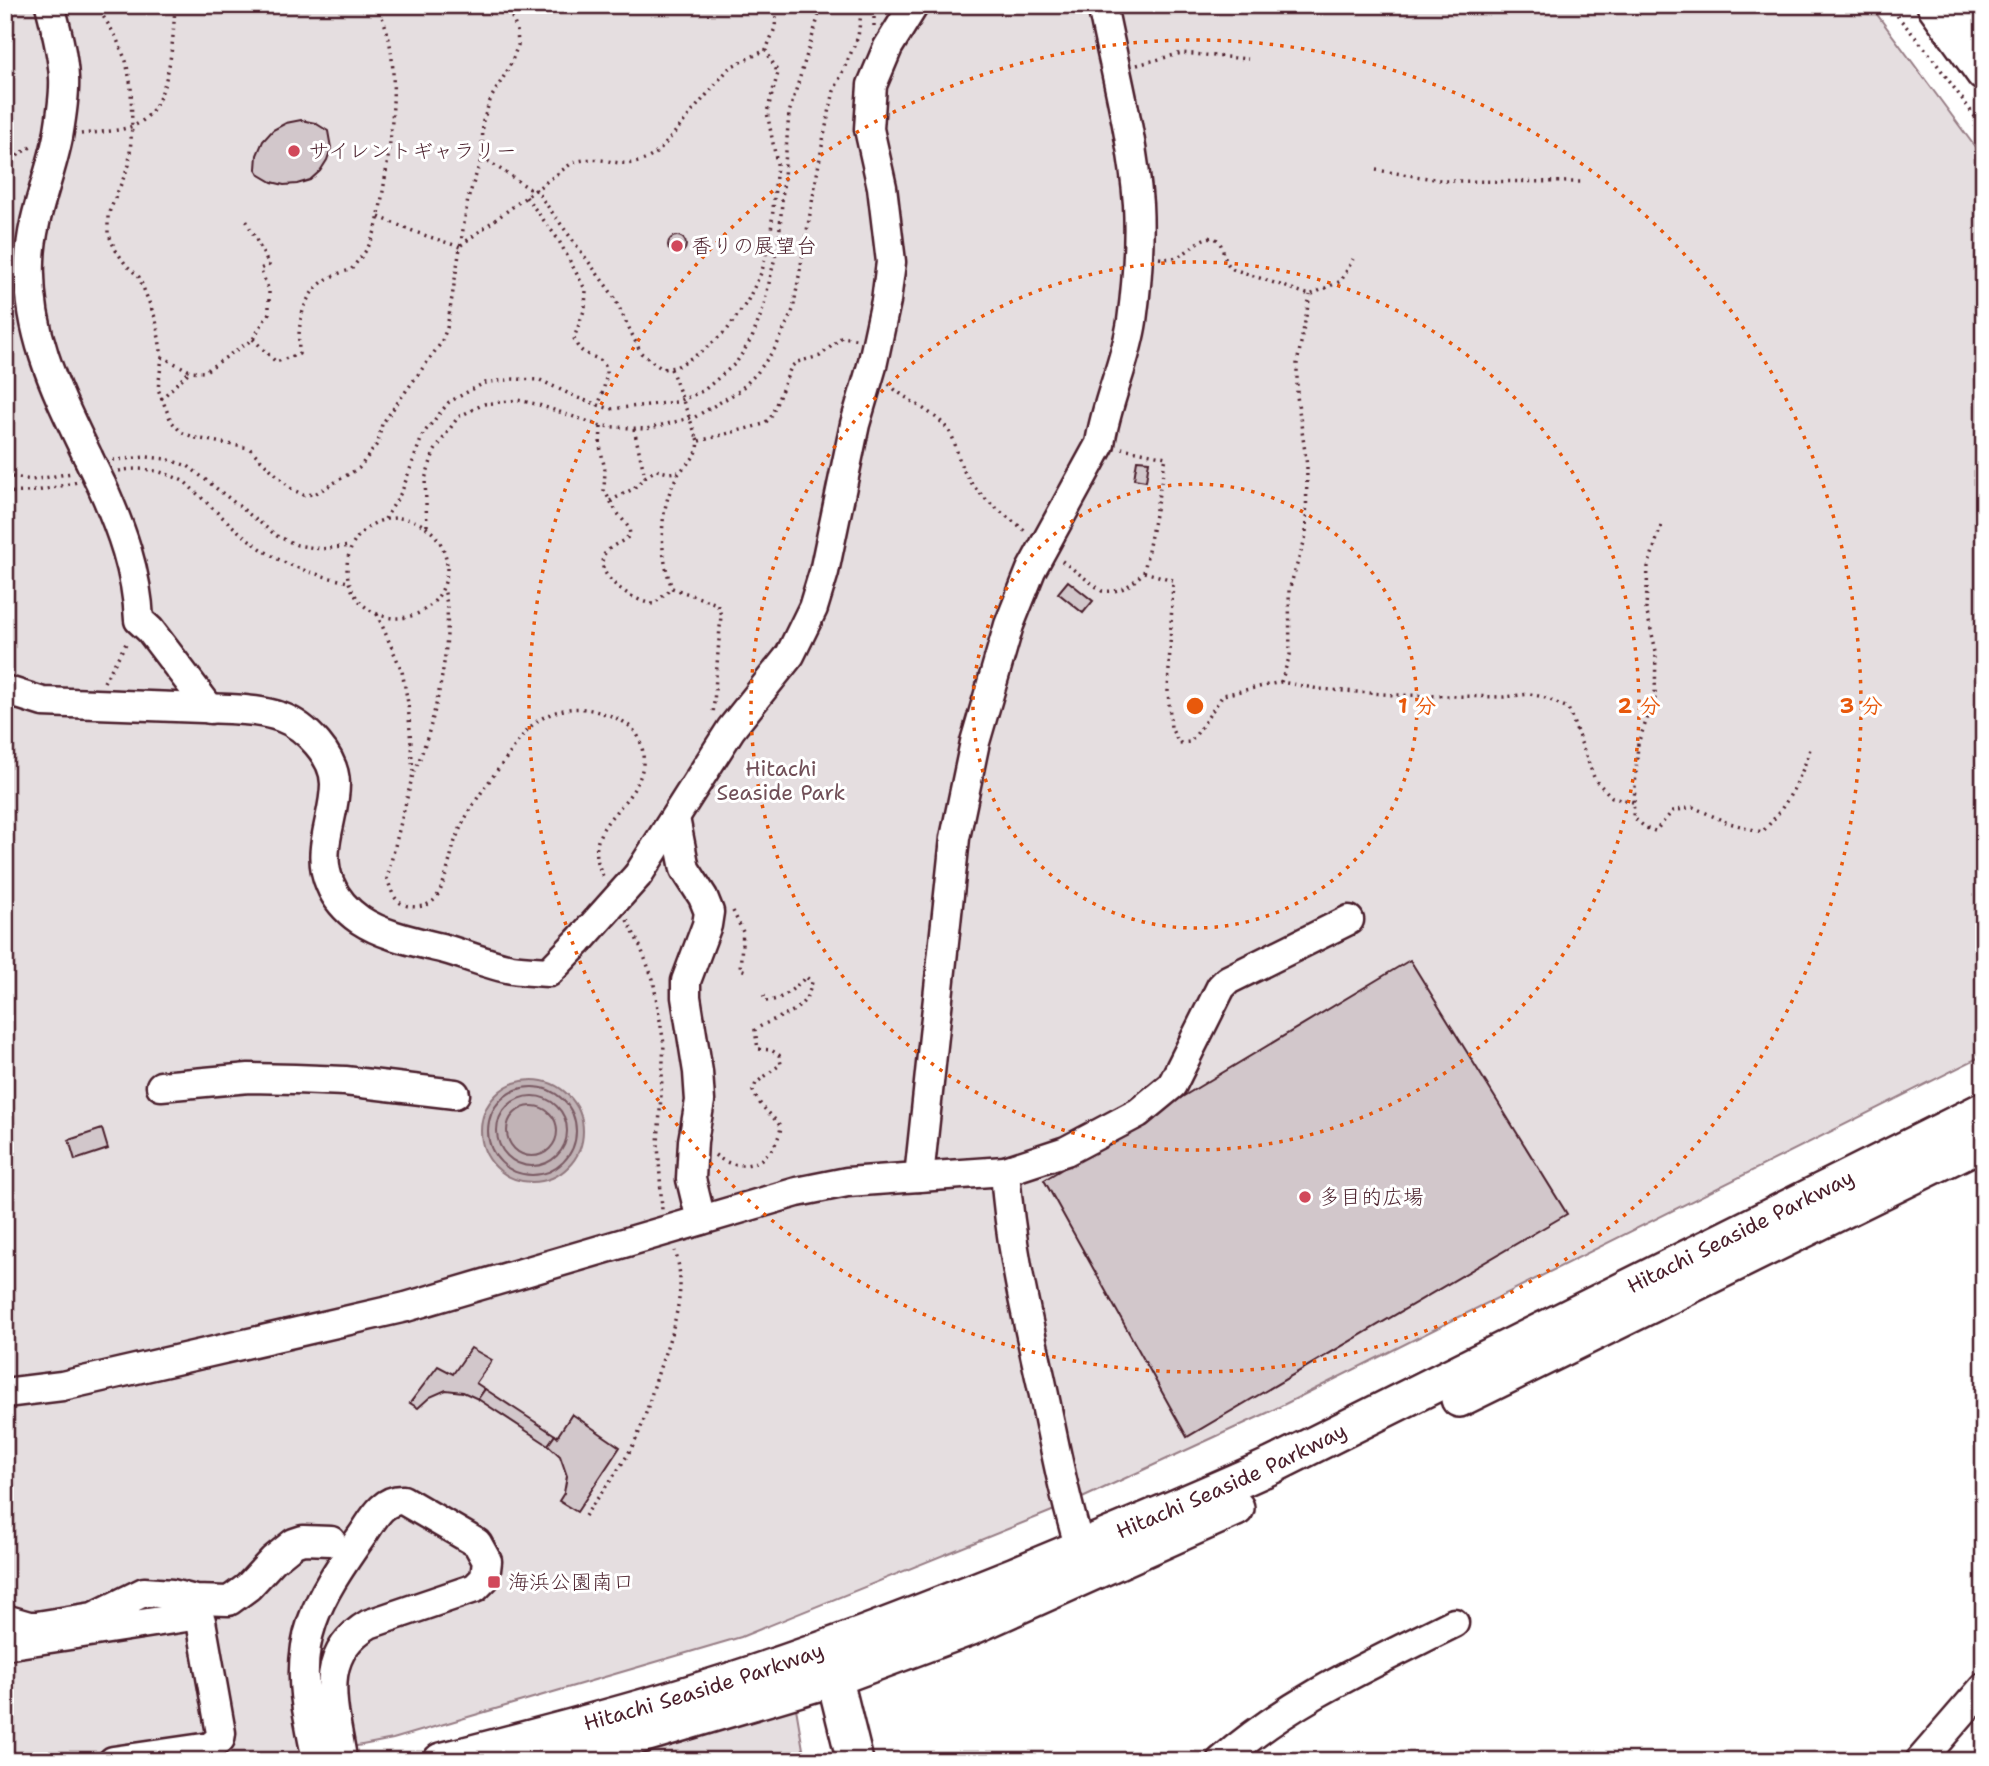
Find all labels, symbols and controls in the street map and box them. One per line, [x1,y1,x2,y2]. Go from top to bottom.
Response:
place label: サイレントギャラリー [308,137,517,165]
marker: サイレントギャラリー [286,143,302,159]
place label: 香りの展望台 [691,232,817,260]
marker: 香りの展望台 [669,238,685,254]
text: 1 分 [1398,692,1436,720]
text: 2 分 [1618,692,1660,720]
text: 3 分 [1840,692,1882,720]
centre of rings [1183,694,1207,718]
park label: Hitachi Seaside Park [717,755,845,807]
street label: Hitachi Seaside Parkway [1622,1163,1859,1300]
place label: 多目的広場 [1319,1183,1424,1211]
marker: 多目的広場 [1297,1189,1313,1205]
street label: Hitachi Seaside Parkway [1112,1416,1351,1545]
place label: 海浜公園南口 [508,1568,634,1596]
marker: 海浜公園南口 [486,1574,502,1590]
street label: Hitachi Seaside Parkway [580,1636,828,1737]

